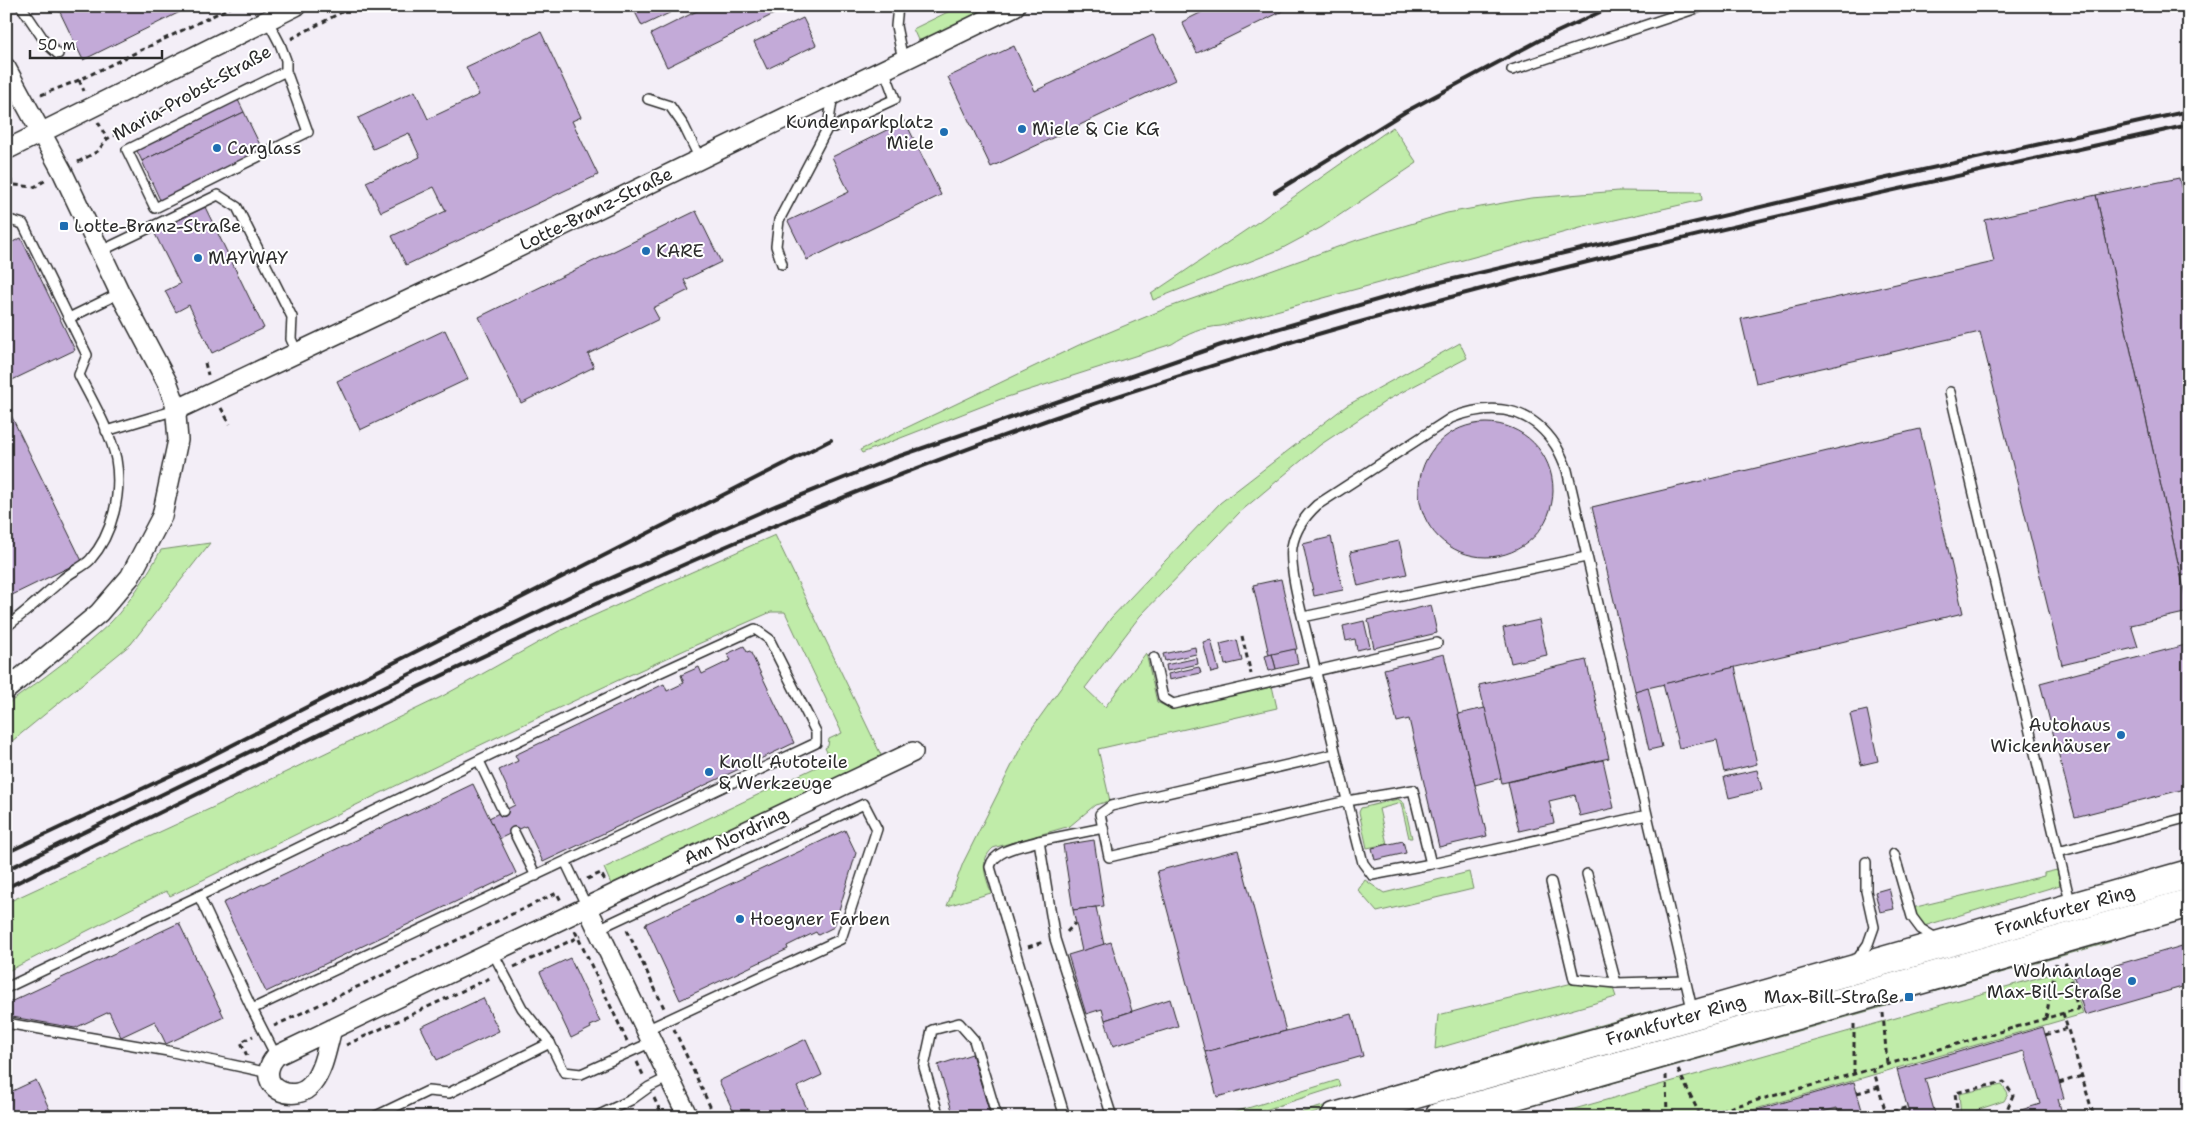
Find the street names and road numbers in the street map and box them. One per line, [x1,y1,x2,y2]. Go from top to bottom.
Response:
street label: Maria-Probst-Straße [108,39,276,147]
street label: Lotte-Branz-Straße [516,162,676,256]
street label: Am Nordring [680,801,792,871]
street label: Frankfurter Ring [1992,879,2138,941]
street label: Frankfurter Ring [1603,989,1749,1051]

